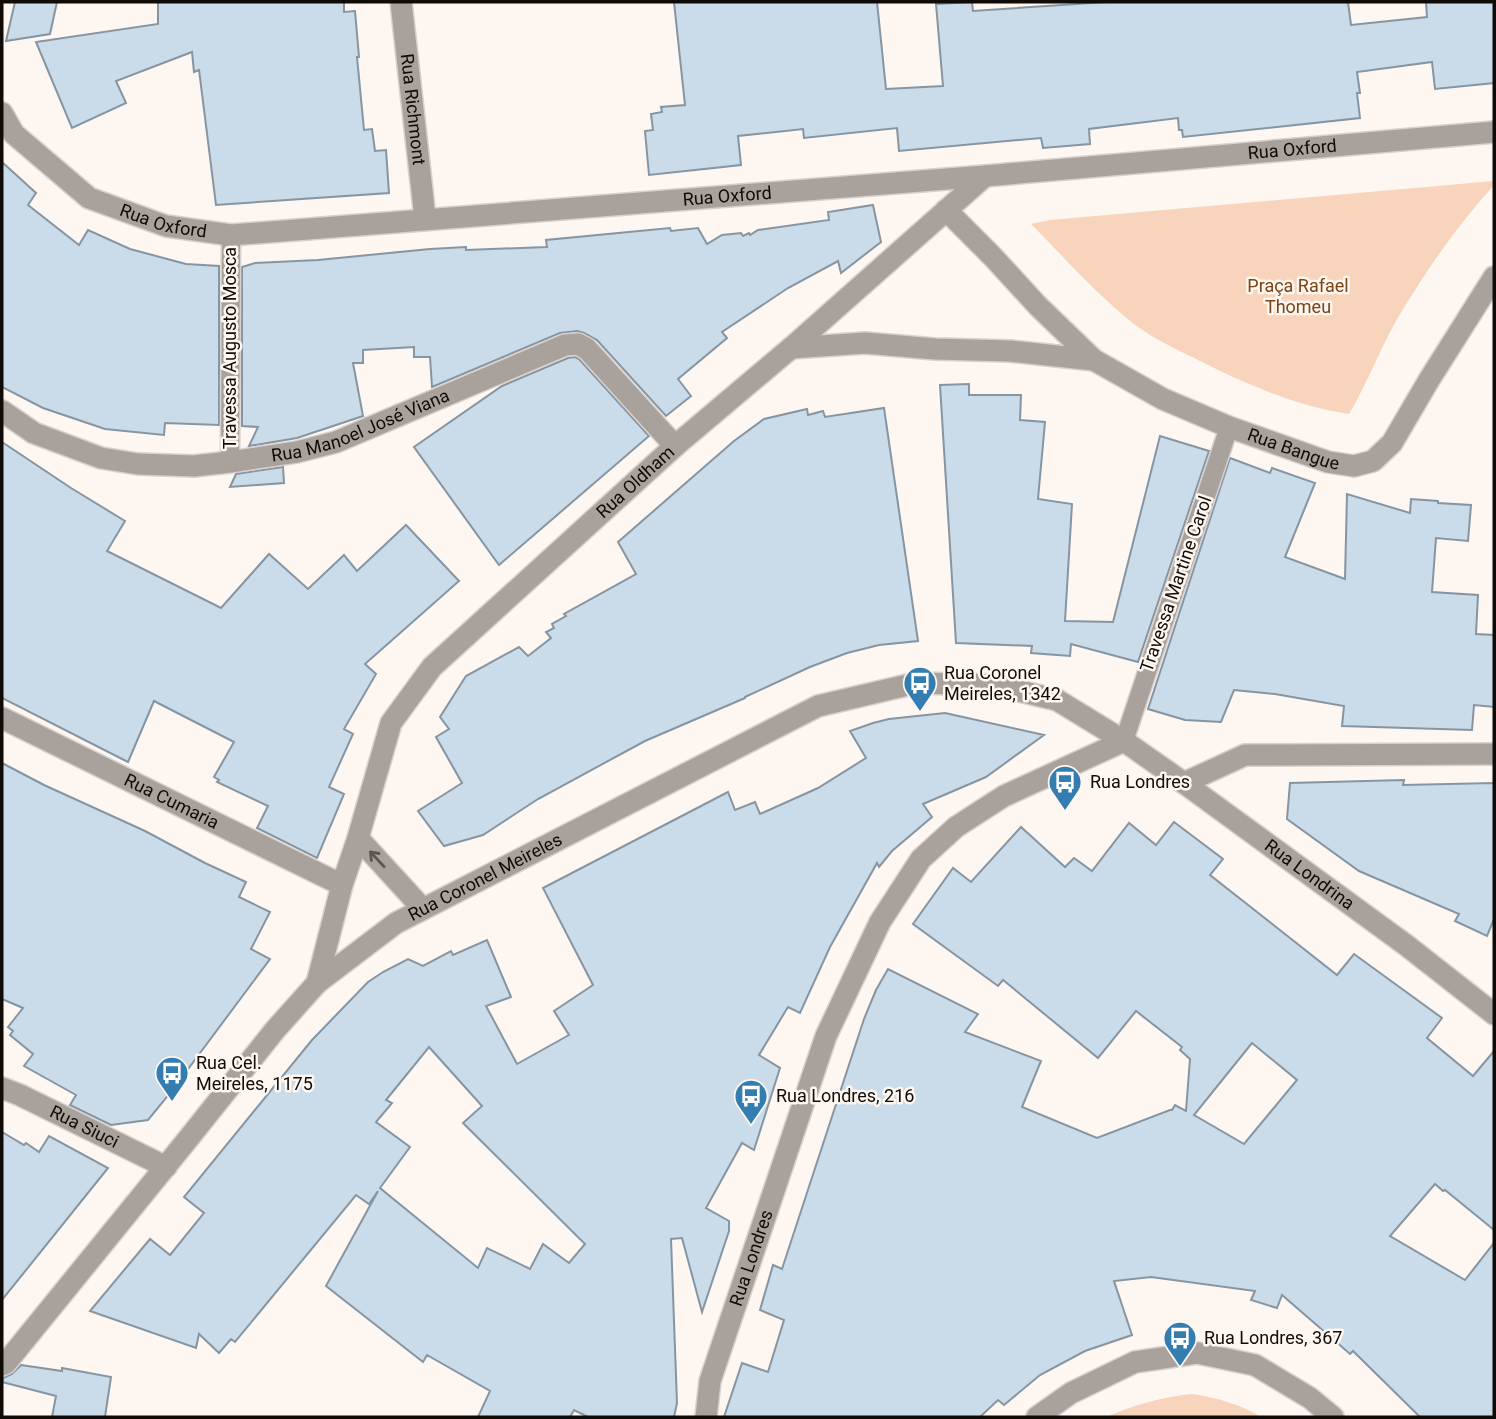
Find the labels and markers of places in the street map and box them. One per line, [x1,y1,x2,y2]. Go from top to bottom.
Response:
place label: Rua Coronel Meireles, 1342 [944,662,1061,704]
bus stop icon: Rua Coronel Meireles, 1342 [901,664,939,713]
bus stop icon: Rua Londres [1046,763,1084,812]
place label: Rua Londres [1090,771,1190,792]
place label: Rua Cel. Meireles, 1175 [196,1052,313,1094]
bus stop icon: Rua Cel. Meireles, 1175 [153,1054,191,1103]
bus stop icon: Rua Londres, 216 [732,1077,770,1126]
place label: Rua Londres, 216 [776,1085,914,1106]
bus stop icon: Rua Londres, 367 [1161,1319,1199,1368]
place label: Rua Londres, 367 [1204,1327,1342,1348]

